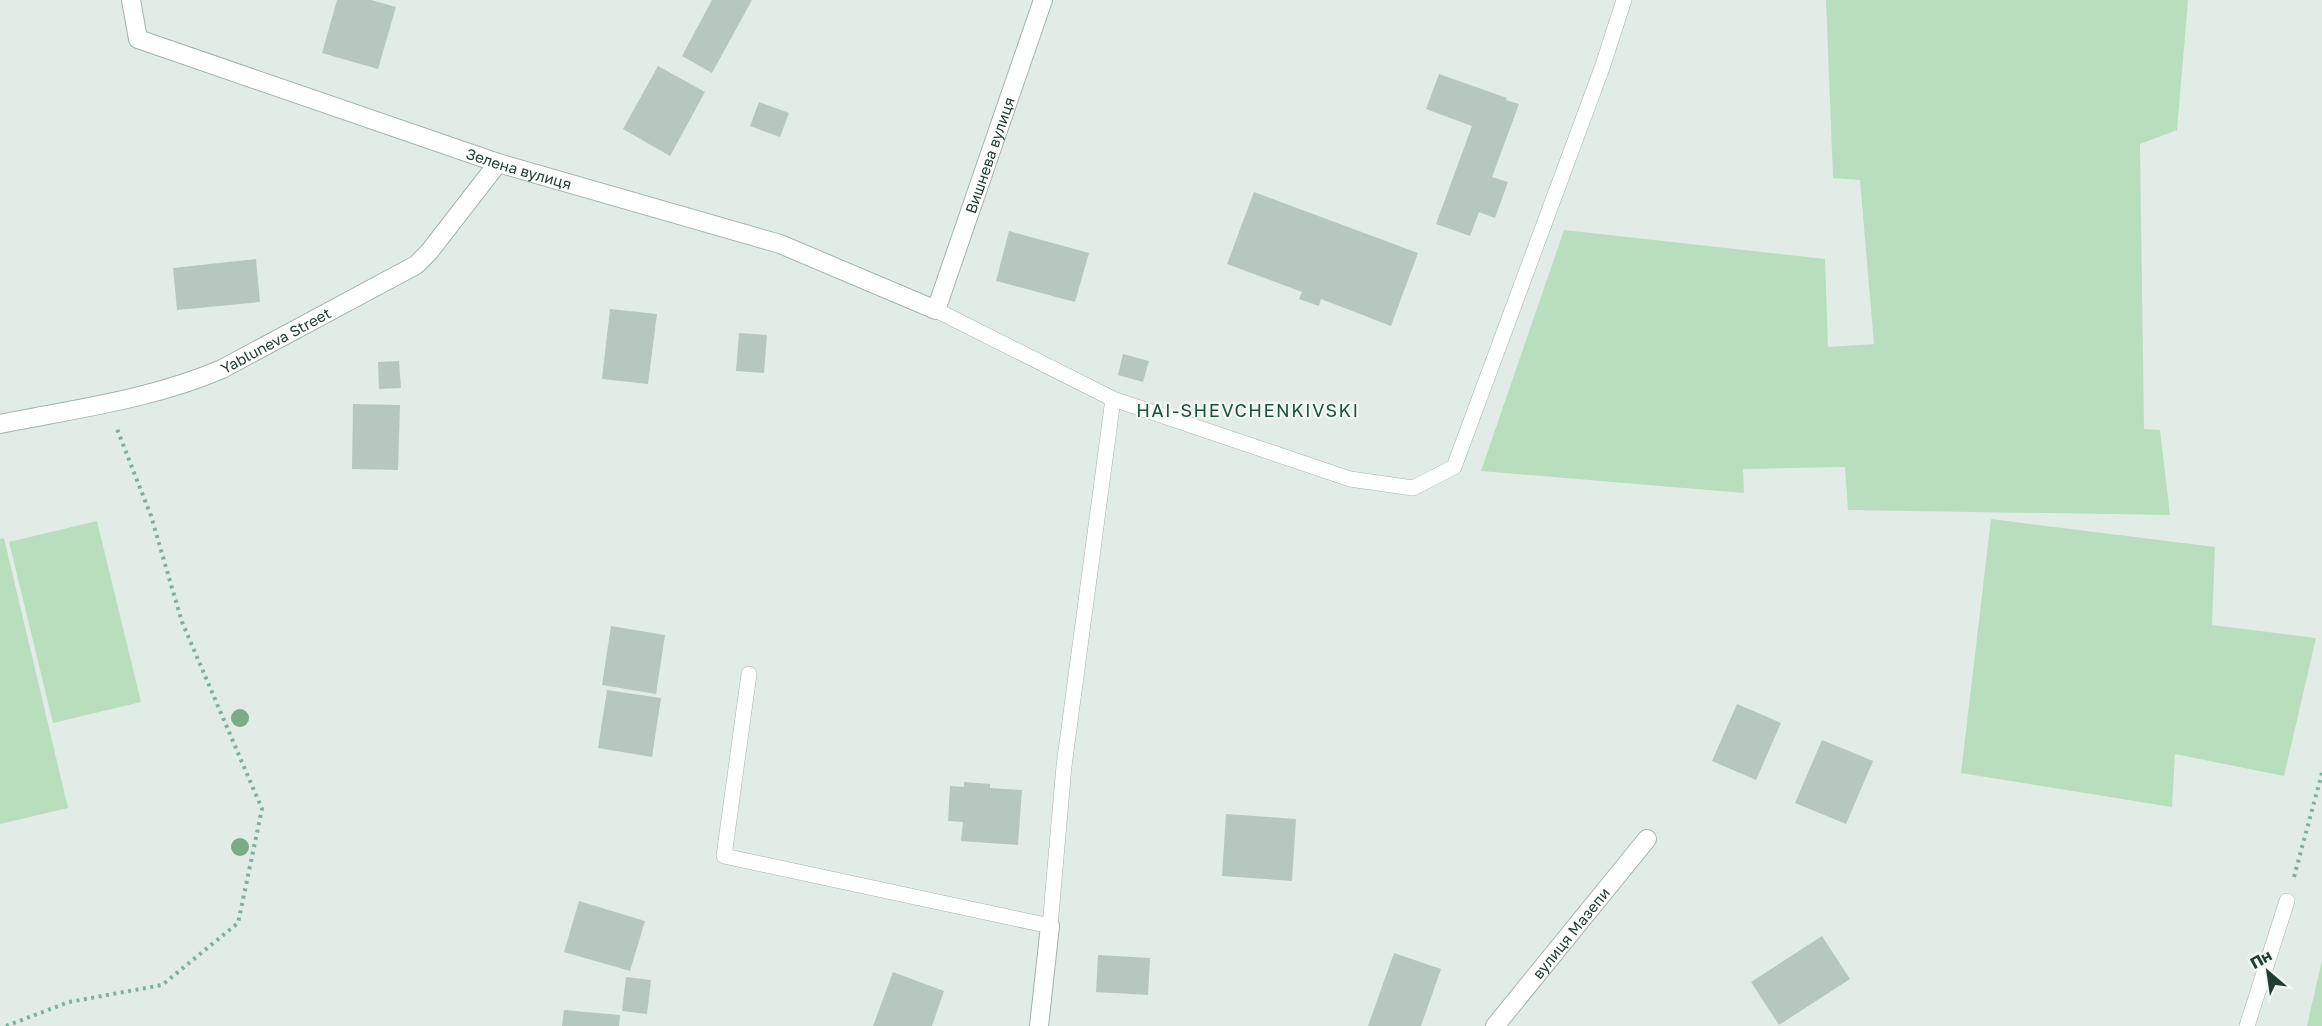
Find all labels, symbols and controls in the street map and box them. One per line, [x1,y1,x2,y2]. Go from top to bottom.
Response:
street label: Вишнева вулиця [961,94,1018,216]
street label: Зелена вулиця [464,144,574,193]
street label: Yabluneva Street [217,303,334,377]
district label: HAI-SHEVCHENKIVSKI [1136,399,1360,421]
street label: вулиця Мазепи [1528,884,1613,982]
north arrow [2238,942,2298,1002]
text: Пн [2246,945,2275,973]

